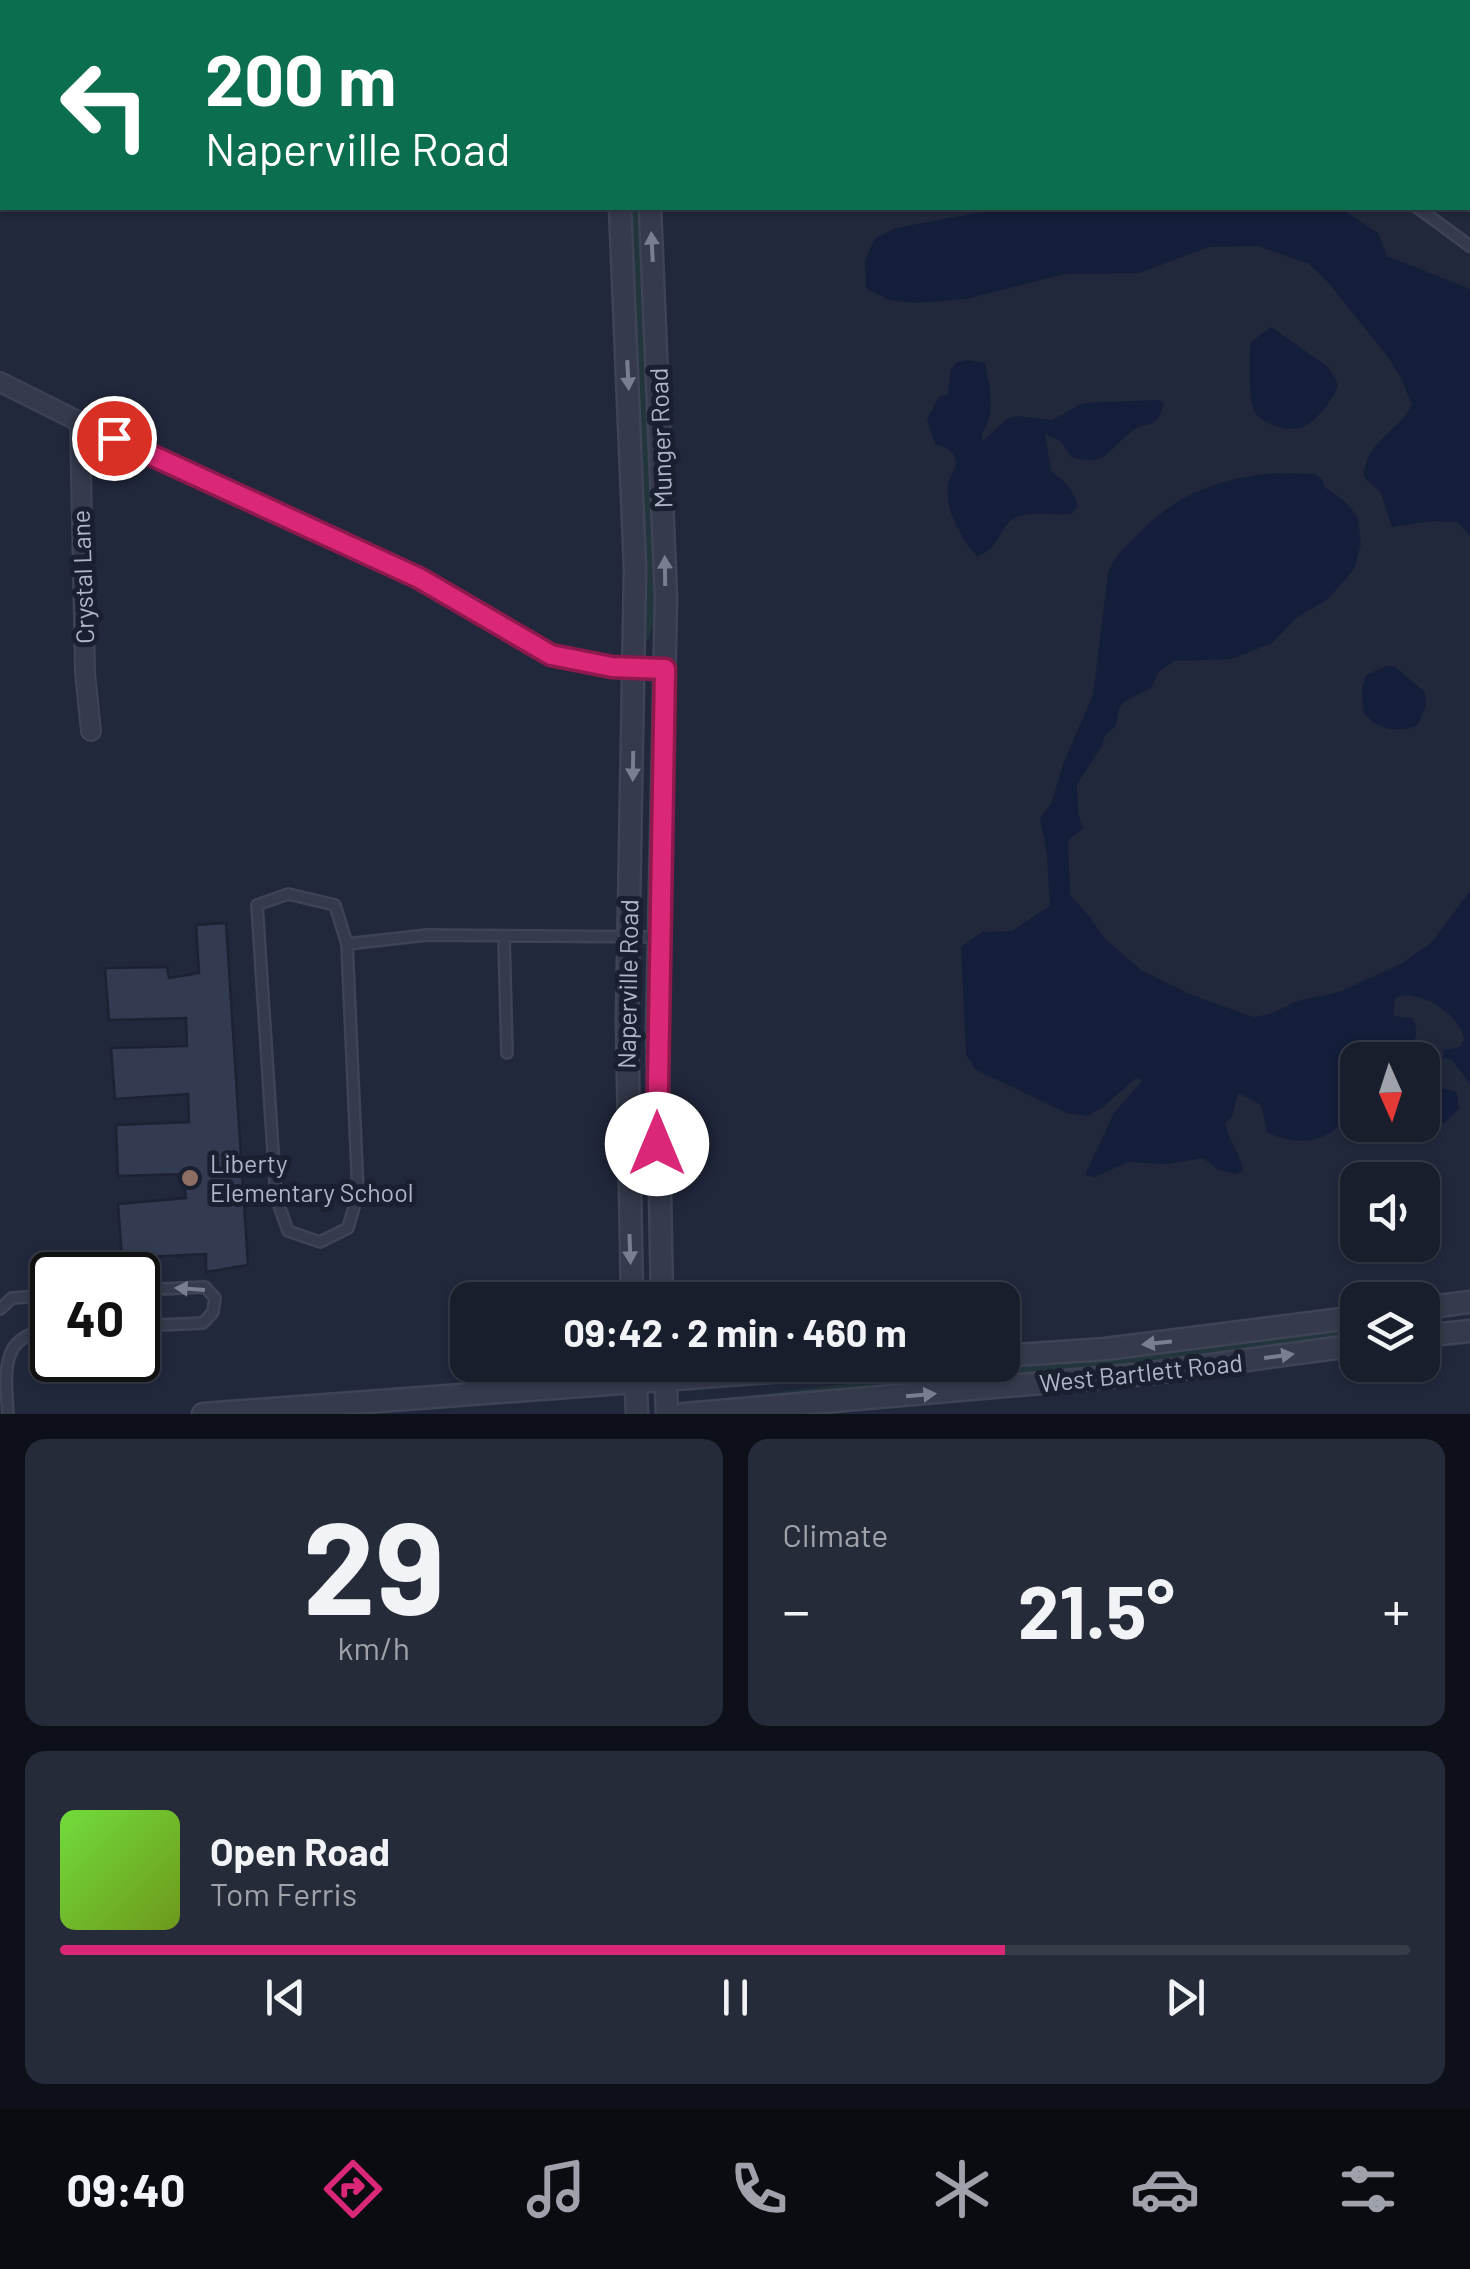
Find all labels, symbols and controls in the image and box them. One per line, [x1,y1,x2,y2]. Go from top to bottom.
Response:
text: 200 m [205,36,396,120]
icon: left [40,40,170,170]
text: Naperville Road [205,121,511,175]
one-way arrow [644,230,660,262]
one-way arrow [620,359,636,391]
street label: Munger Road [643,367,677,509]
pin [72,396,157,481]
icon: arrive [87,411,142,466]
street label: Crystal Lane [65,510,99,644]
one-way arrow [657,555,673,587]
one-way arrow [624,750,640,782]
street label: Naperville Road [611,899,643,1069]
north arrow [1340,1042,1440,1142]
map controls [1340,1042,1440,1382]
position arrow [605,1092,709,1196]
place label: Liberty Elementary School [210,1148,414,1207]
button: sound [1340,1162,1440,1262]
marker: Liberty Elementary School [179,1167,201,1189]
one-way arrow [622,1233,638,1265]
speed limit sign: 40 [30,1252,160,1382]
one-way arrow [174,1281,205,1297]
button: layers [1340,1282,1440,1382]
text: 09:42 · 2 min · 460 m [563,1309,907,1355]
one-way arrow [1140,1335,1172,1351]
street label: West Bartlett Road [1038,1346,1244,1398]
one-way arrow [1264,1348,1295,1364]
one-way arrow [906,1387,937,1403]
text: 29 [303,1485,445,1641]
text: Climate [783,1515,888,1553]
text: 21.5° [1018,1564,1175,1654]
text: − [783,1576,810,1642]
text: + [1382,1576,1410,1642]
text: km/h [338,1628,410,1666]
text: Open Road [210,1828,390,1874]
text: Tom Ferris [210,1874,357,1912]
icon: previous [258,1970,313,2025]
icon: pause [708,1970,763,2025]
icon: next [1158,1970,1213,2025]
icon: directions [318,2154,388,2224]
icon: music [521,2154,591,2224]
icon: phone [724,2154,794,2224]
icon: climate [927,2154,997,2224]
icon: car [1130,2154,1200,2224]
icon: filters [1333,2154,1403,2224]
text: 09:40 [67,2162,185,2216]

